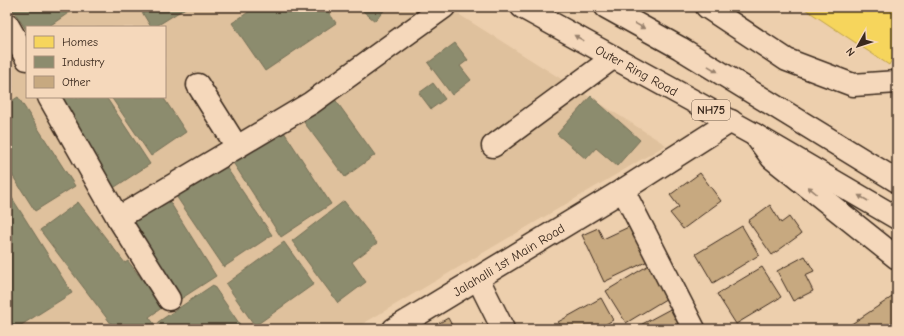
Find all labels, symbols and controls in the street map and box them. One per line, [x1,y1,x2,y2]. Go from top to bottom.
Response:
one-way arrow [634,23,646,29]
legend [26,26,166,98]
north arrow [838,26,878,66]
text: Homes [62,35,98,49]
one-way arrow [573,35,585,42]
street label: Outer Ring Road [593,41,681,99]
text: N [843,45,858,59]
text: Industry [62,55,105,69]
one-way arrow [707,65,719,72]
text: Other [62,75,91,89]
road number: NH75 [692,100,730,120]
one-way arrow [806,185,817,194]
one-way arrow [858,194,869,201]
street label: Jalahalli 1st Main Road [450,220,567,299]

